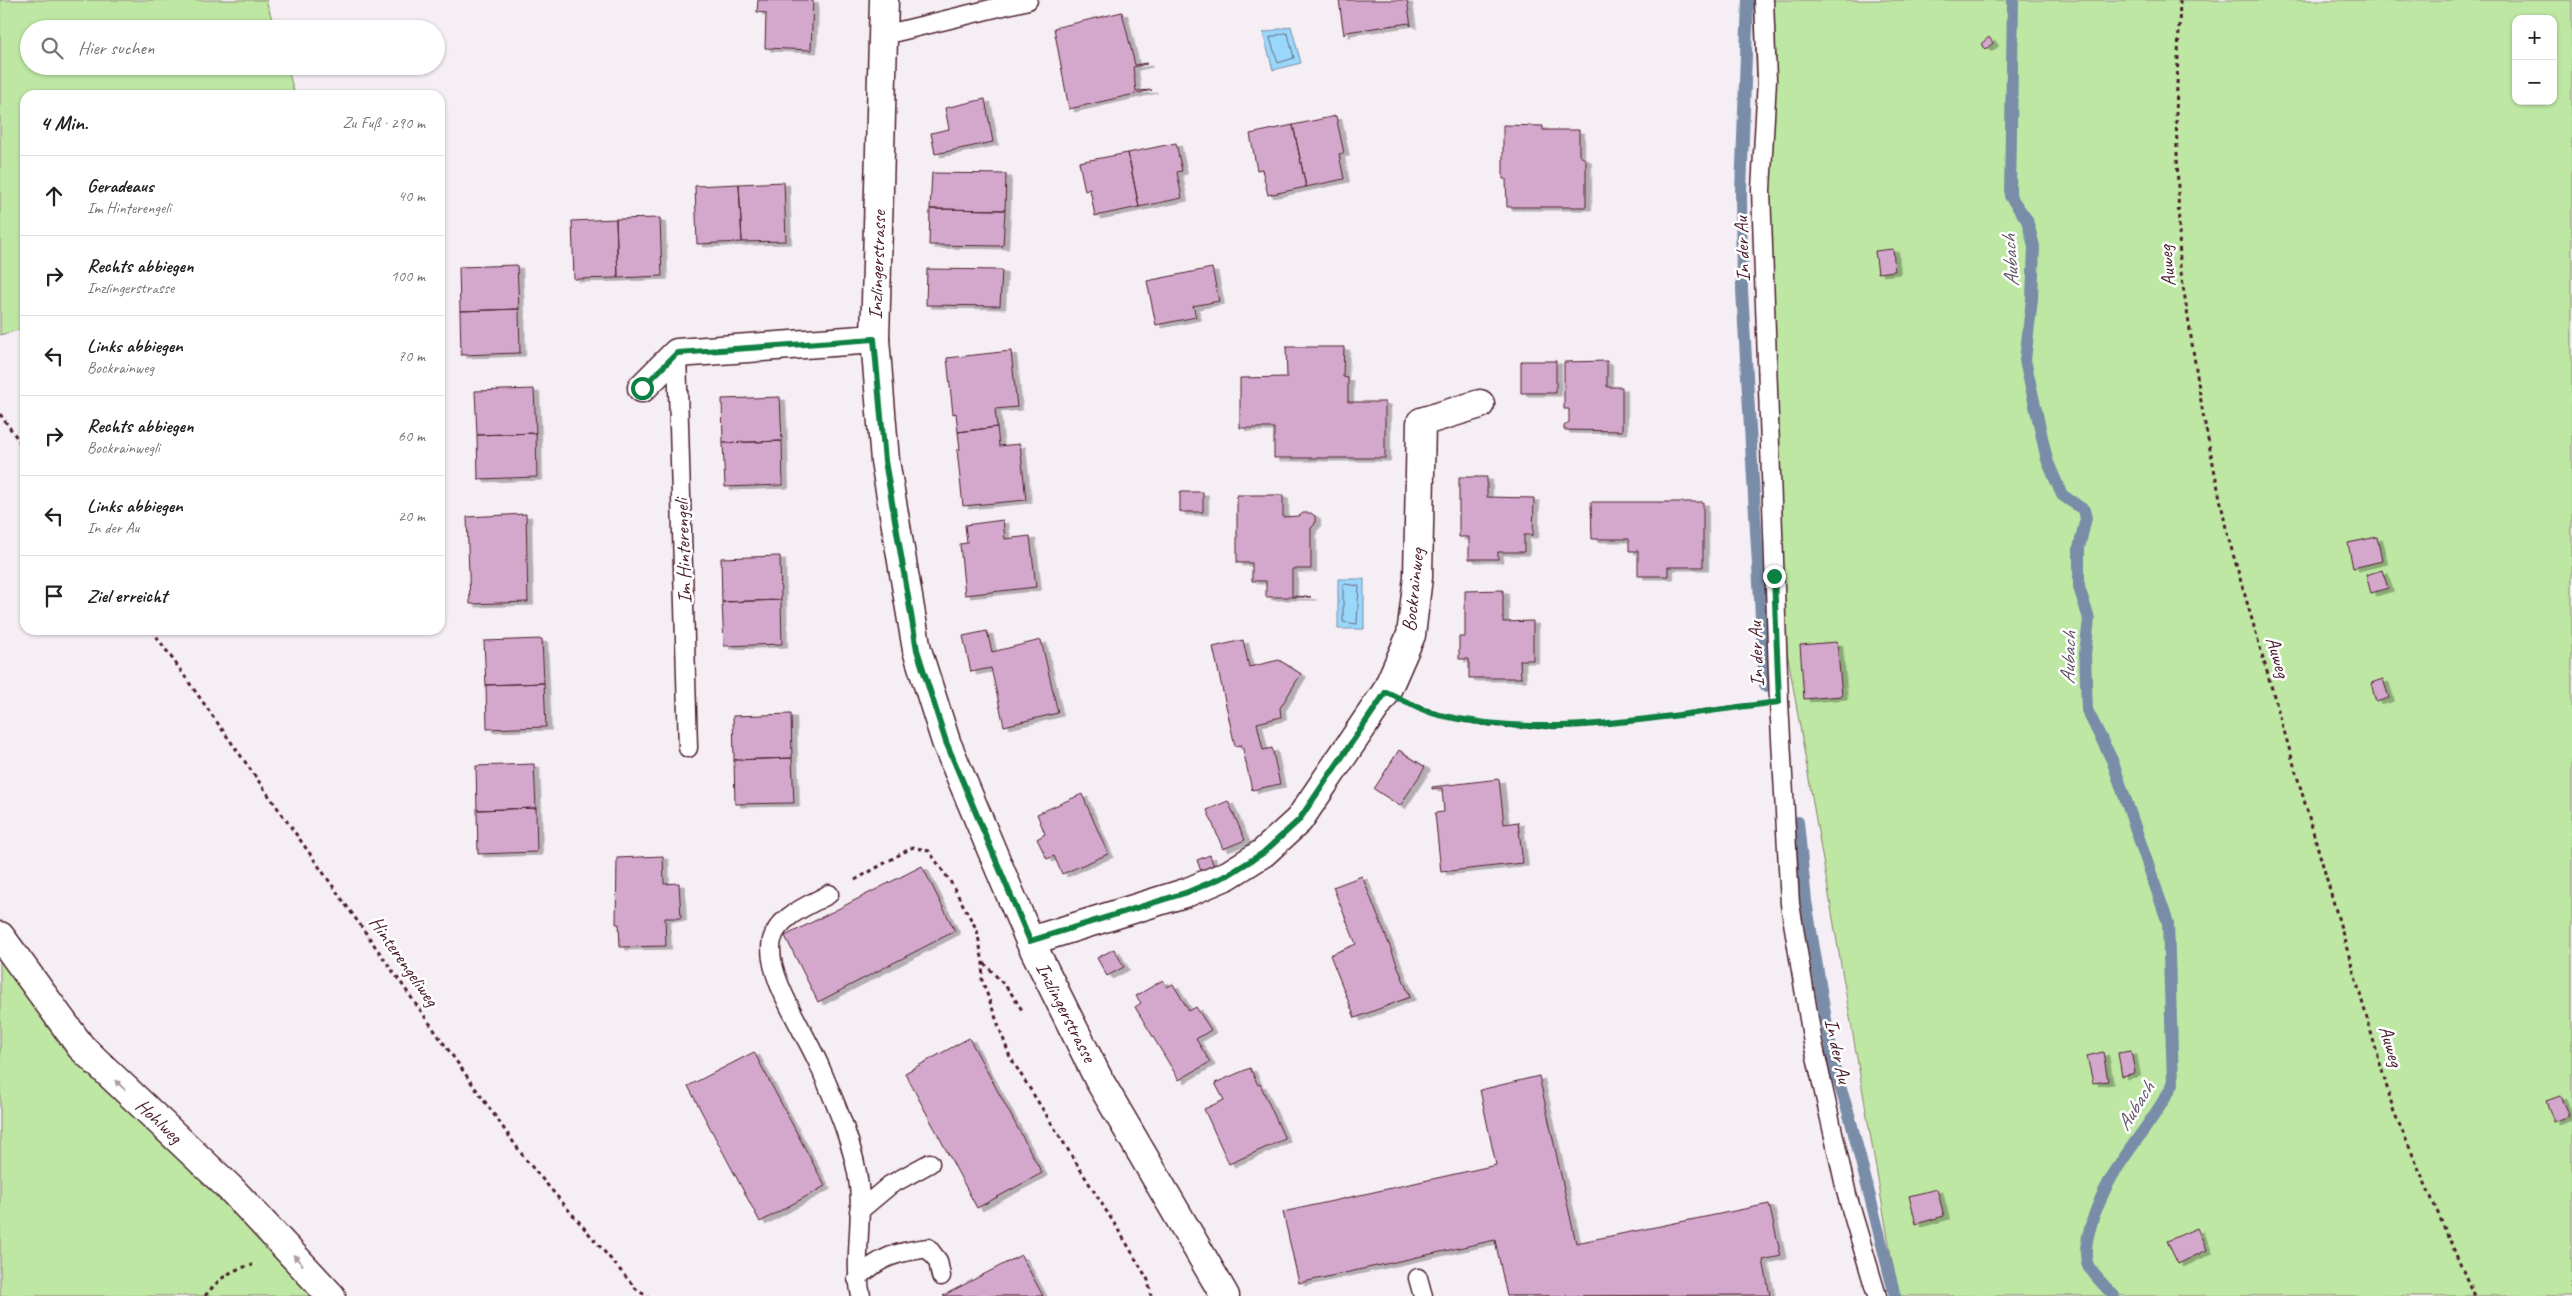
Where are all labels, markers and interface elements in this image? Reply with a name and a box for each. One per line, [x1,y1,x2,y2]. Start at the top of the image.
map controls [2512,15,2557,105]
button: + [2512,15,2557,60]
search box [20,20,445,75]
icon: search [38,34,66,62]
text: Hier suchen [78,36,154,60]
button: − [2512,60,2557,105]
text: 4 Min. [40,110,88,136]
text: Zu Fuß · 290 m [342,113,425,133]
text: Geradeaus [87,174,154,198]
icon: ahead [40,182,68,210]
text: 40 m [398,186,425,206]
text: Im Hinterengeli [87,198,171,218]
street label: Inzlingerstrasse [863,209,891,320]
street label: In der Au [1728,214,1756,282]
water label: Aubach [1995,233,2025,288]
street label: Auweg [2153,243,2181,288]
text: Rechts abbiegen [87,254,193,278]
icon: right [40,262,68,290]
text: 100 m [391,266,425,286]
text: Inzlingerstrasse [87,278,174,298]
text: Links abbiegen [87,334,183,358]
icon: left [40,342,68,370]
text: 70 m [398,346,425,366]
text: Bockrainweg [87,358,154,378]
route start [631,377,654,400]
text: Rechts abbiegen [87,414,193,438]
icon: right [40,422,68,450]
text: 60 m [398,426,425,446]
text: Bockrainwegli [87,438,160,458]
text: Links abbiegen [87,494,183,518]
street label: Im Hinterengeli [669,496,697,604]
icon: left [40,502,68,530]
text: 20 m [398,506,425,526]
text: In der Au [87,518,139,538]
street label: Bockrainweg [1396,545,1430,633]
route end [1763,565,1786,588]
icon: arrive [40,582,68,610]
text: Ziel erreicht [87,584,167,608]
street label: In der Au [1742,619,1770,687]
water label: Aubach [2054,630,2082,685]
street label: Auweg [2260,634,2296,682]
street label: Hinterengeliweg [364,911,445,1013]
street label: Inzlingerstrasse [1030,958,1103,1068]
street label: In der Au [1819,1016,1857,1087]
street label: Auweg [2373,1023,2409,1071]
water label: Aubach [2110,1076,2161,1135]
one-way arrow [115,1079,127,1091]
street label: Hohlweg [130,1093,188,1149]
one-way arrow [292,1255,304,1267]

